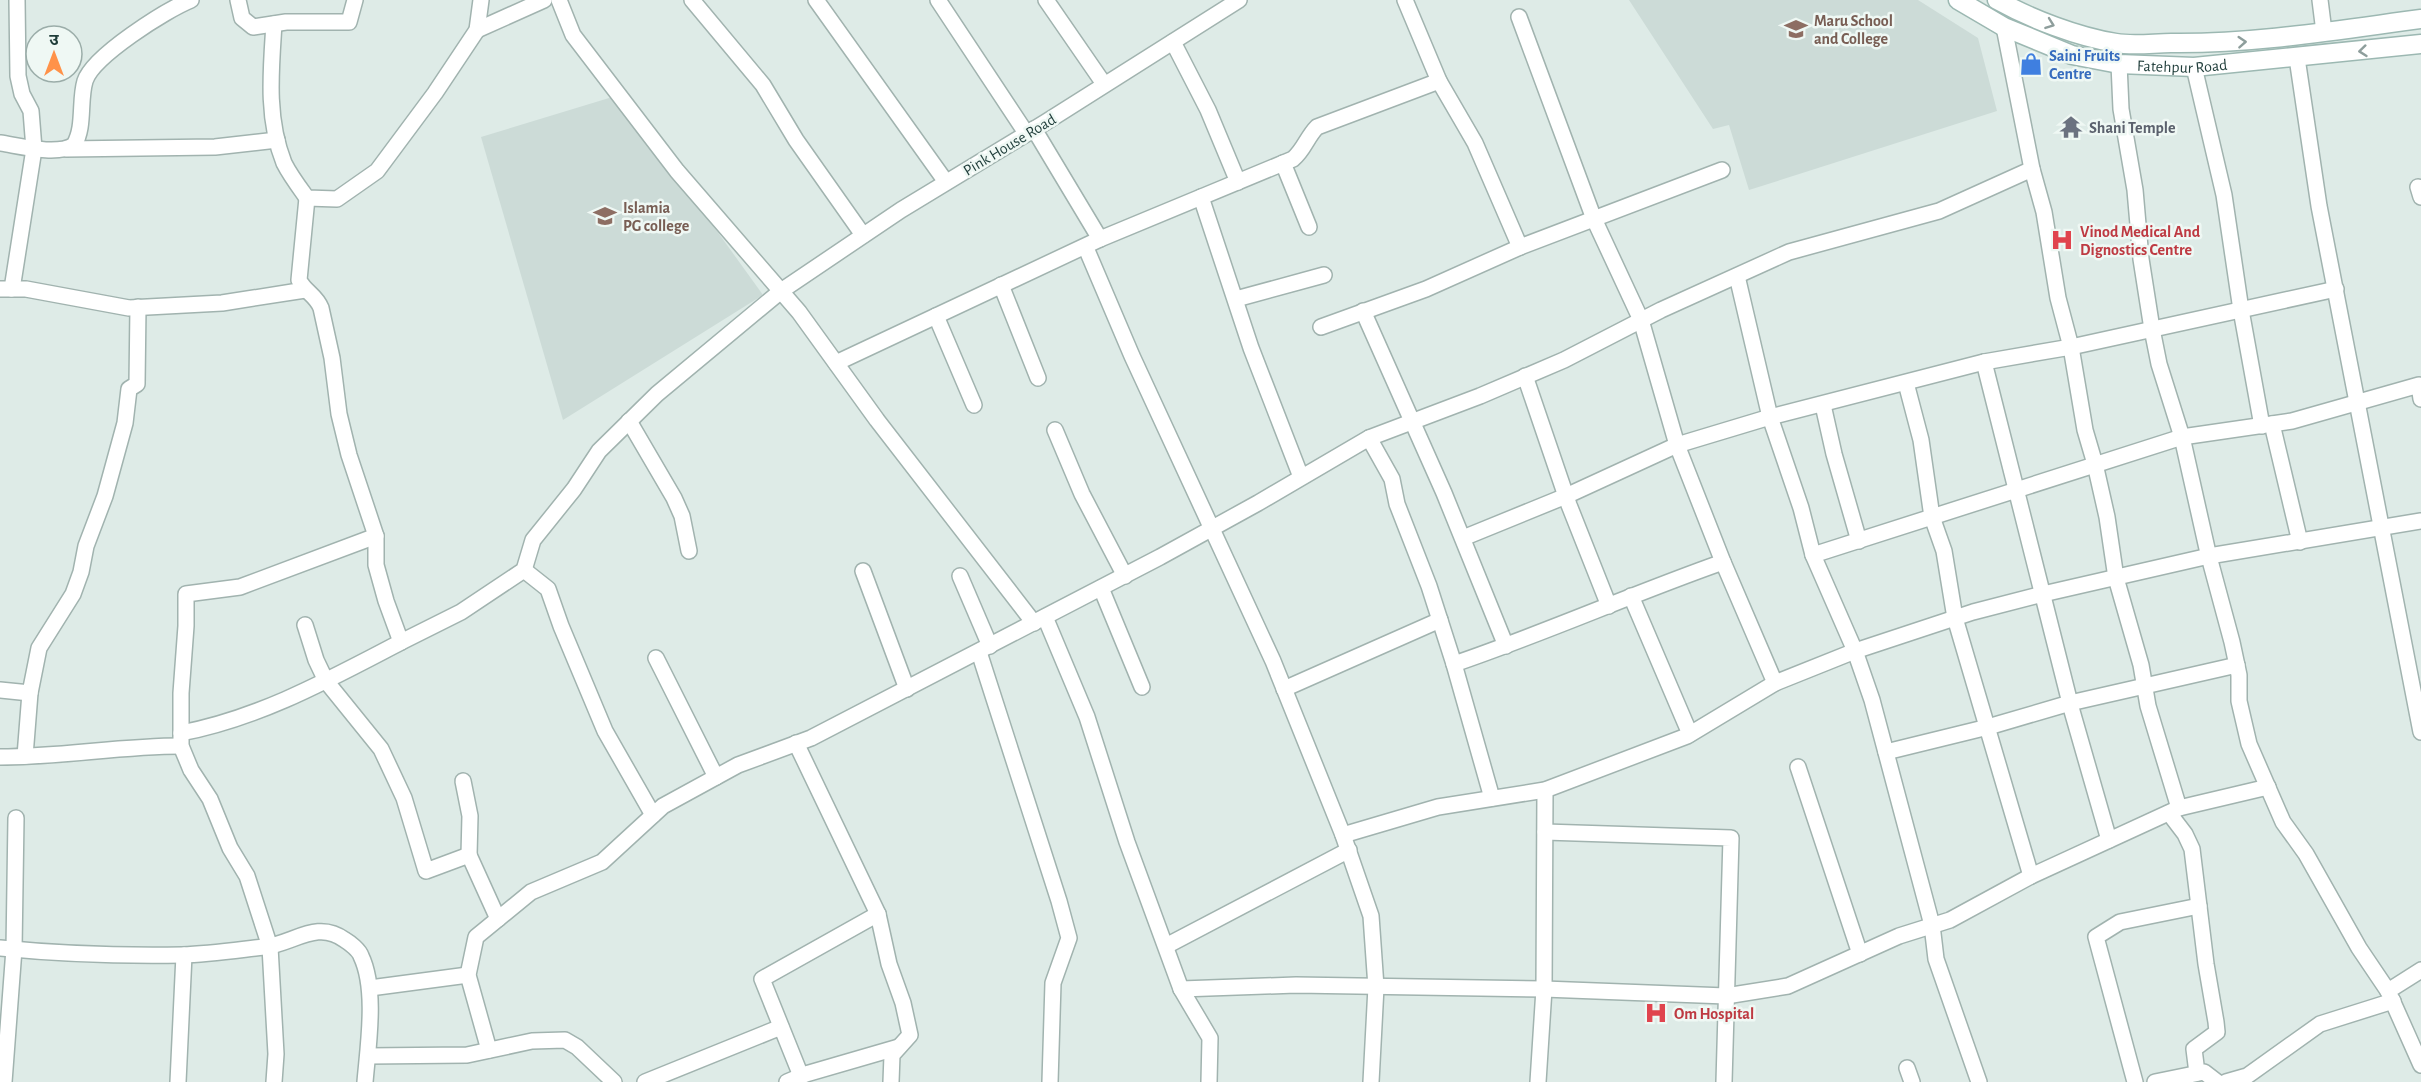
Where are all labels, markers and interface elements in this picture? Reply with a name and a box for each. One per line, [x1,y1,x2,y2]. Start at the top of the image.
place label: Maru School and College [1814,13,1893,47]
school or university icon: Maru School and College [1783,16,1809,42]
one-way arrow [2044,16,2055,29]
north arrow [24,24,84,84]
text: उ [49,32,59,48]
one-way arrow [2237,36,2246,49]
one-way arrow [2358,44,2367,56]
place label: Saini Fruits Centre [2049,48,2120,82]
shop icon: Saini Fruits Centre [2018,51,2044,77]
street label: Fatehpur Road [2137,57,2228,76]
street label: Pink House Road [960,111,1059,179]
temple icon: Shani Temple [2058,114,2084,140]
place label: Shani Temple [2089,120,2176,136]
place label: Islamia PG college [623,200,690,234]
school or university icon: Islamia PG college [592,203,618,229]
place label: Vinod Medical And Dignostics Centre [2080,224,2201,258]
hospital icon: Vinod Medical And Dignostics Centre [2049,227,2075,253]
hospital icon: Om Hospital [1643,1000,1669,1026]
place label: Om Hospital [1674,1006,1754,1022]

